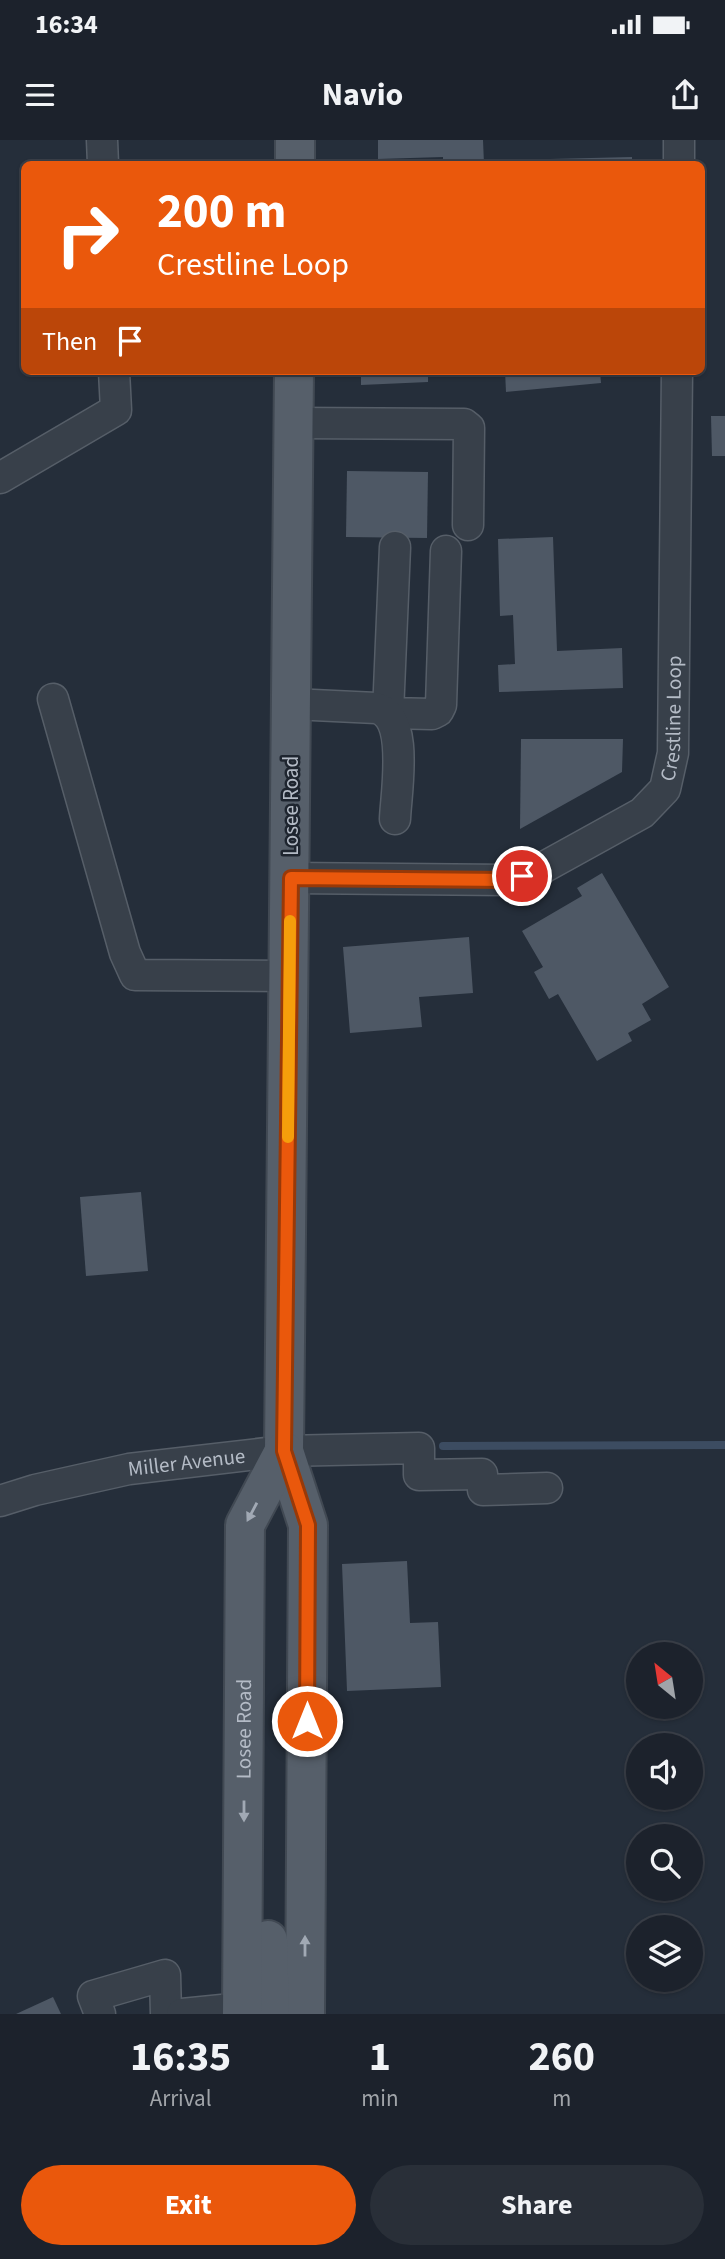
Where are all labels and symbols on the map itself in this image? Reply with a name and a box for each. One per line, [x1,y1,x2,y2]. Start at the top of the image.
street label: Crestline Loop [652,655,689,784]
street label: Losee Road [276,756,306,856]
pin [492,846,552,906]
street label: Miller Avenue [126,1441,247,1484]
one-way arrow [246,1502,258,1522]
north arrow [626,1642,704,1718]
street label: Losee Road [228,1679,259,1779]
position arrow [270,1684,344,1758]
one-way arrow [238,1801,250,1823]
one-way arrow [299,1935,311,1957]

